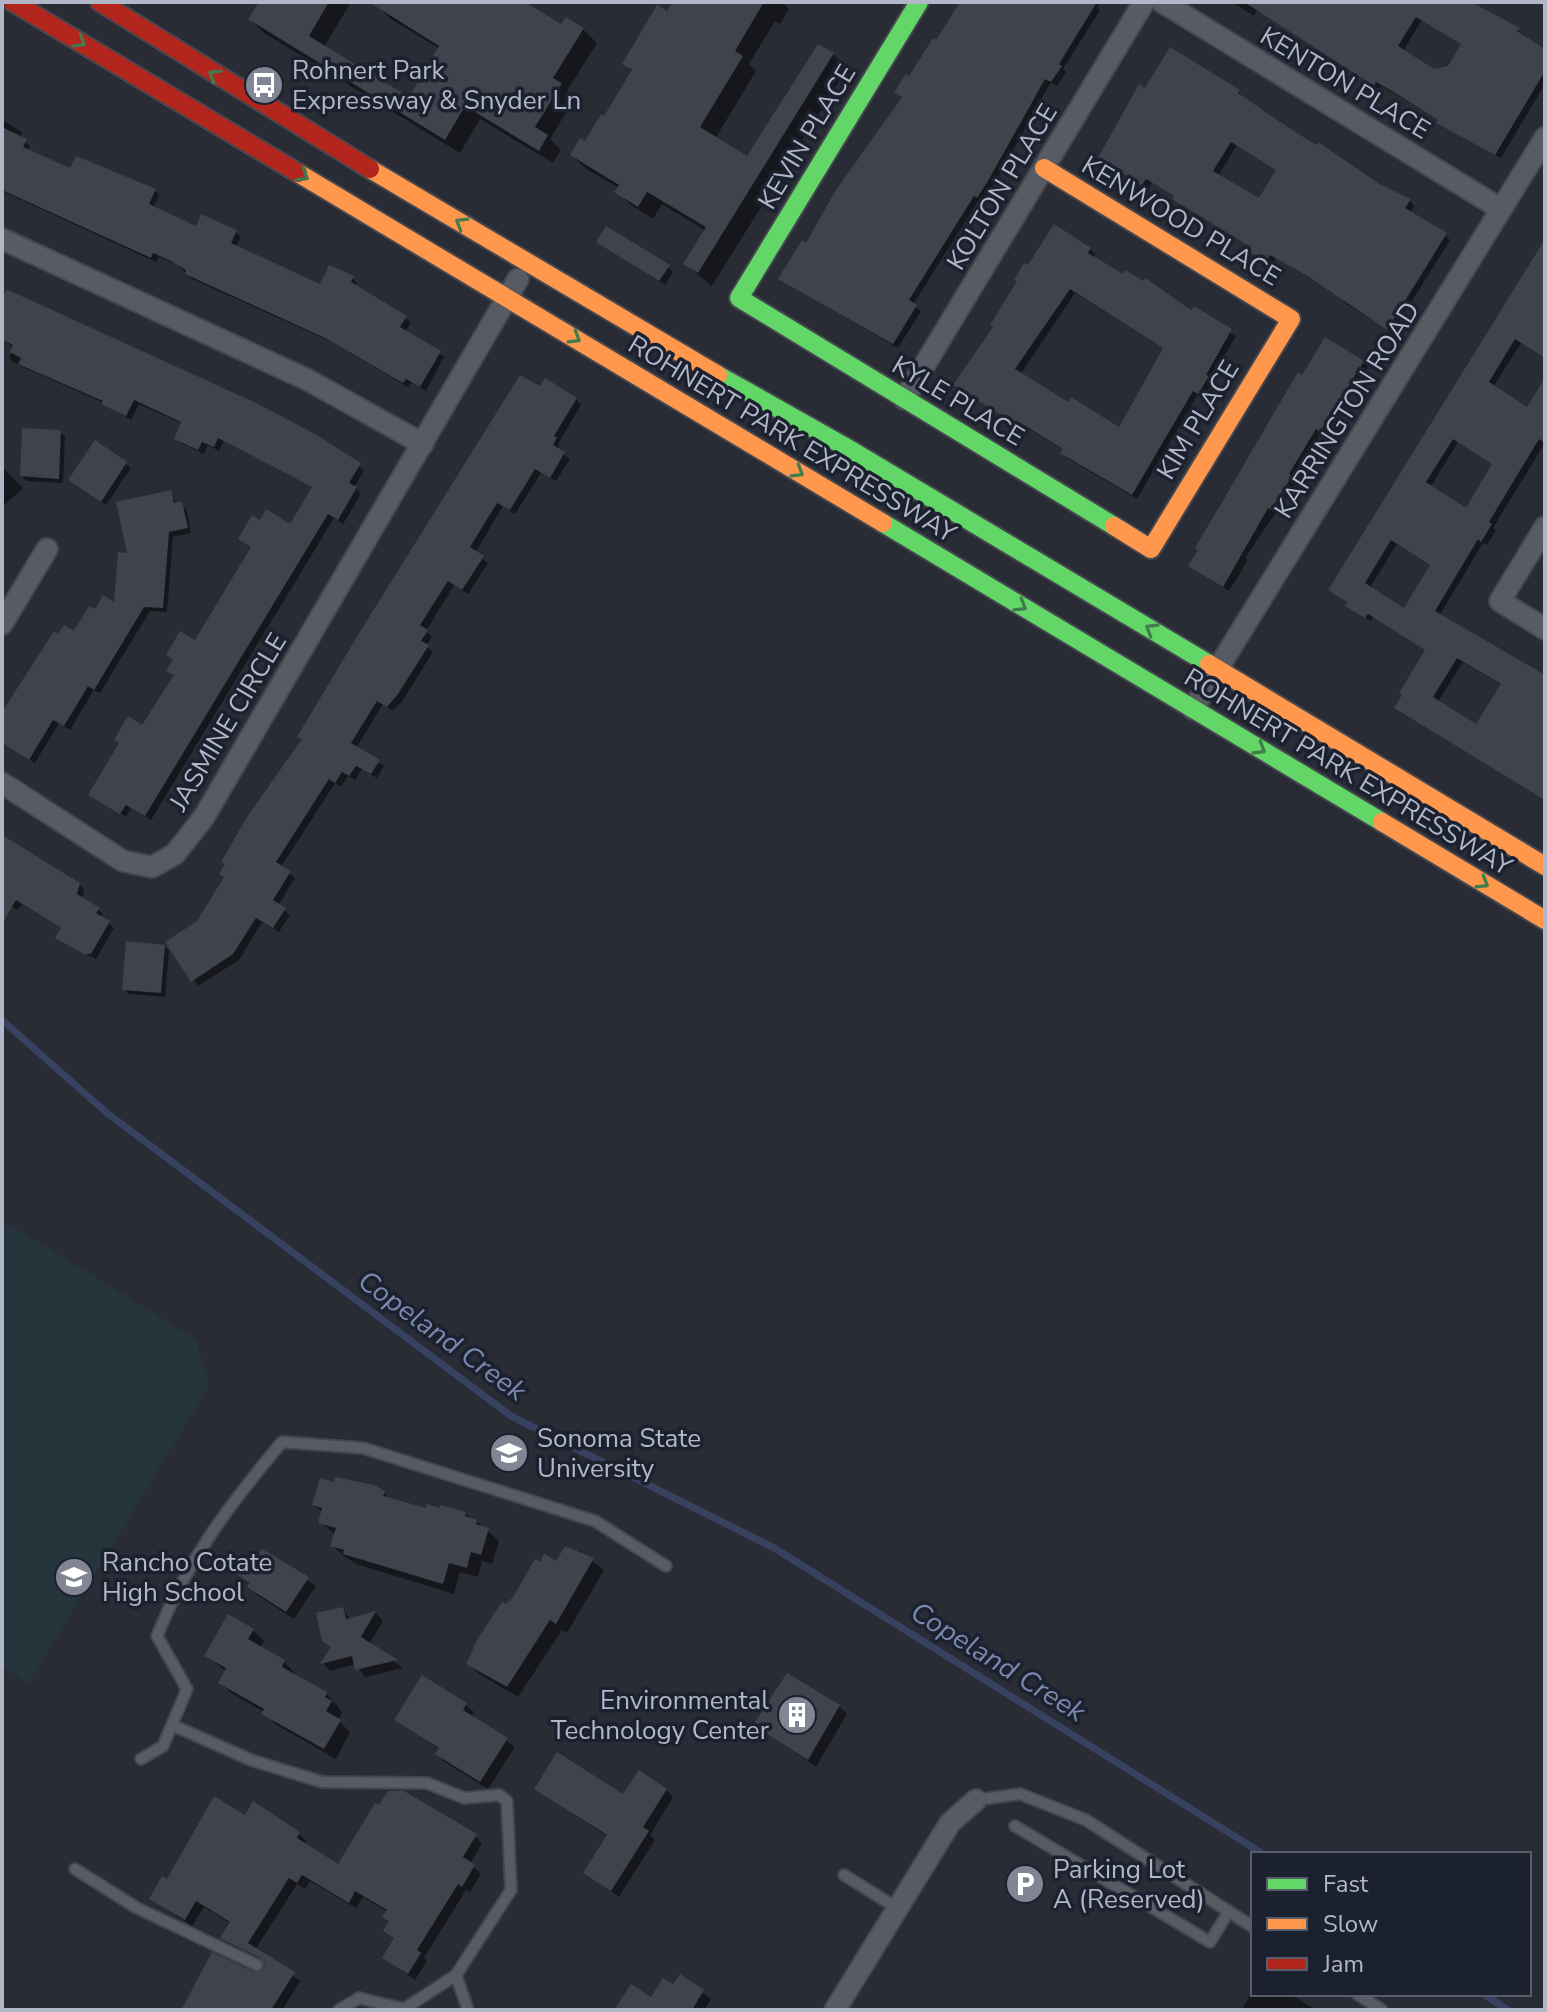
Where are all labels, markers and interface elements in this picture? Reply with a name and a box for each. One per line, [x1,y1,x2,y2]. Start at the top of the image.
street label: KENTON PLACE [1254,18,1436,148]
one-way arrow [71,32,86,48]
place label: Rohnert Park Expressway & Snyder Ln [292,53,581,118]
street label: KEVIN PLACE [750,58,864,216]
bus stop icon: Rohnert Park Expressway & Snyder Ln [243,64,285,106]
one-way arrow [208,70,222,85]
street label: KOLTON PLACE [939,97,1065,277]
street label: KENWOOD PLACE [1075,148,1287,294]
one-way arrow [294,166,309,182]
one-way arrow [455,217,470,233]
street label: KARRINGTON ROAD [1266,295,1428,525]
street label: ROHNERT PARK EXPRESSWAY [622,327,963,551]
one-way arrow [566,329,581,344]
street label: KYLE PLACE [885,348,1031,454]
street label: KIM PLACE [1149,354,1247,486]
one-way arrow [789,462,804,478]
one-way arrow [1012,596,1027,612]
one-way arrow [1145,624,1160,639]
street label: JASMINE CIRCLE [161,627,295,818]
street label: ROHNERT PARK EXPRESSWAY [1178,660,1519,884]
one-way arrow [1251,740,1266,755]
one-way arrow [1474,873,1489,889]
water label: Copeland Creek [350,1262,535,1411]
place label: Sonoma State University [537,1421,701,1486]
school or university icon: Sonoma State University [488,1432,530,1474]
place label: Rancho Cotate High School [102,1545,272,1610]
school or university icon: Rancho Cotate High School [53,1556,95,1598]
water label: Copeland Creek [903,1593,1094,1732]
place label: Environmental Technology Center [551,1683,770,1748]
building icon: Environmental Technology Center [776,1694,818,1736]
place label: Parking Lot A (Reserved) [1053,1852,1205,1917]
legend [1251,1852,1531,1996]
parking icon: Parking Lot A (Reserved) [1004,1863,1046,1905]
text: Fast [1323,1868,1369,1900]
text: Slow [1323,1908,1378,1940]
text: Jam [1322,1948,1364,1980]

